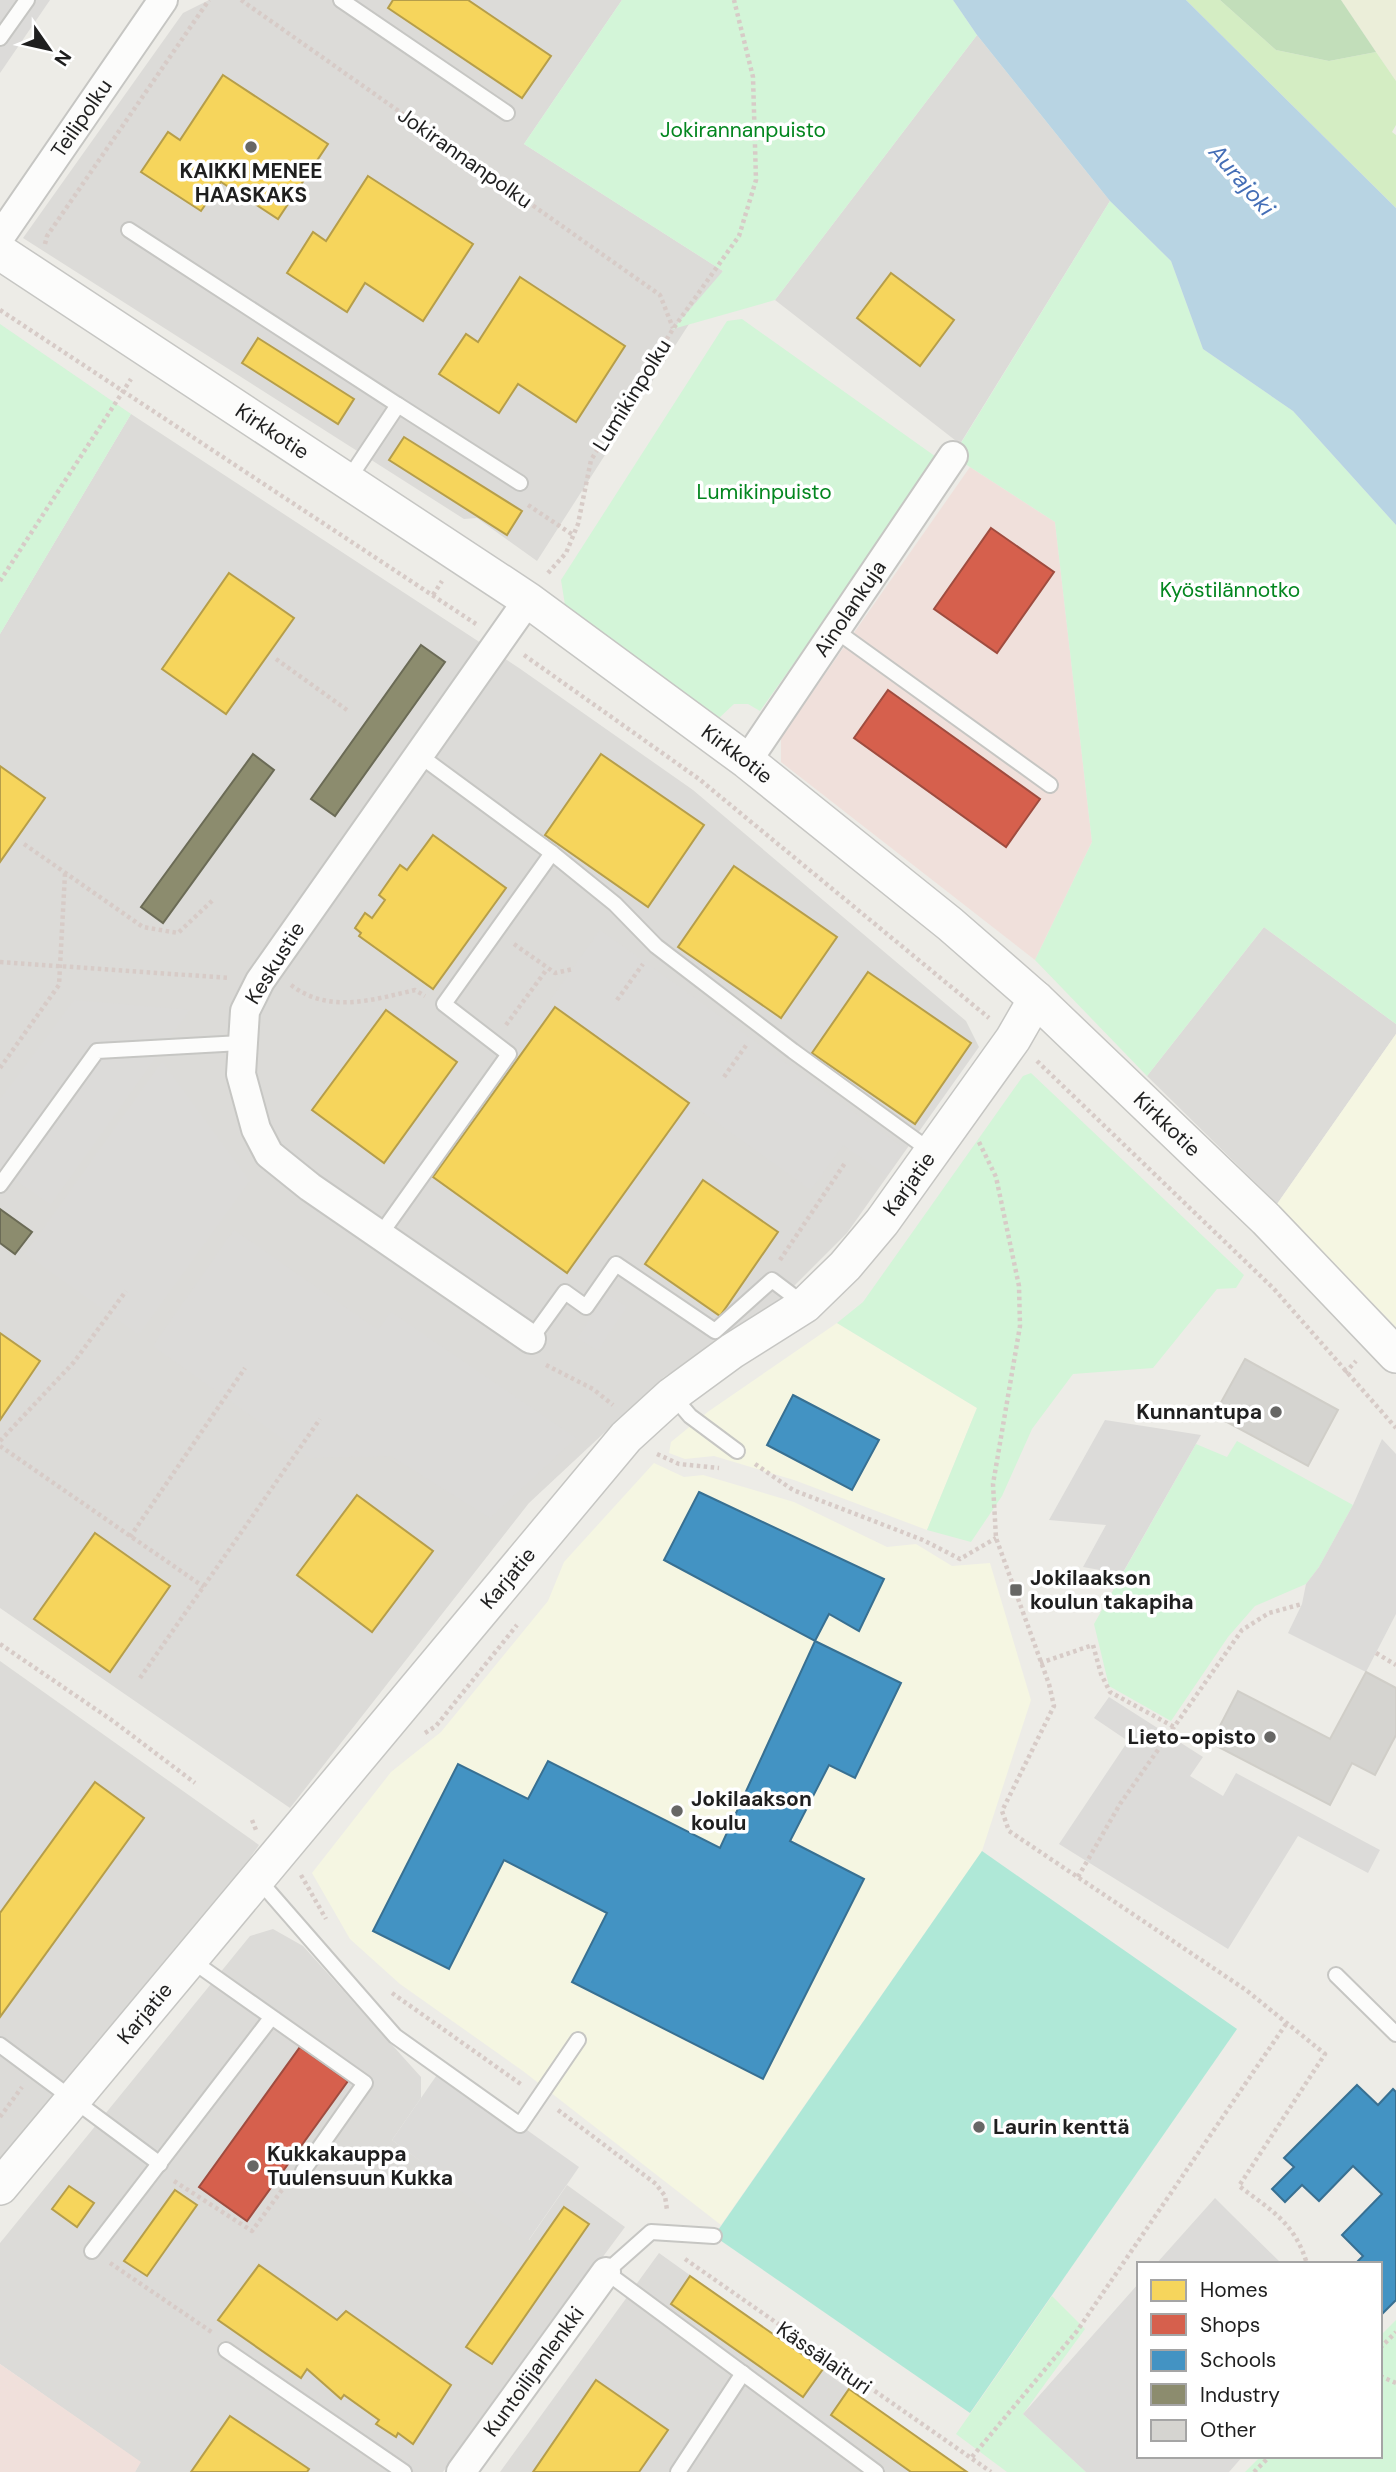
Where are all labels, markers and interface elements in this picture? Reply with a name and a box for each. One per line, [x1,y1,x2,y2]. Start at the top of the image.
north arrow [14,14,84,84]
text: N [48,45,77,71]
street label: Teilipolku [45,74,119,163]
street label: Jokirannanpolku [392,101,538,215]
park label: Jokirannanpuisto [660,116,826,144]
water label: Aurajoki [1202,137,1282,223]
marker: KAIKKI MENEE HAASKAKS [243,139,259,155]
place label: KAIKKI MENEE HAASKAKS [179,157,323,209]
street label: Lumikinpolku [586,334,678,456]
street label: Kirkkotie [230,397,315,466]
park label: Lumikinpuisto [696,478,832,506]
street label: Ainolankuja [807,555,893,662]
park label: Kyöstilännotko [1160,576,1300,604]
street label: Kirkkotie [696,718,779,790]
street label: Keskustie [239,917,311,1009]
street label: Kirkkotie [1127,1086,1207,1163]
street label: Karjatie [877,1146,942,1222]
place label: Kunnantupa [1136,1398,1262,1426]
marker: Kunnantupa [1268,1404,1284,1420]
street label: Karjatie [474,1541,542,1615]
place label: Jokilaakson koulun takapiha [1030,1564,1194,1616]
marker: Jokilaakson koulun takapiha [1008,1582,1024,1598]
place label: Lieto-opisto [1127,1723,1256,1751]
marker: Lieto-opisto [1262,1729,1278,1745]
place label: Jokilaakson koulu [691,1785,812,1837]
marker: Jokilaakson koulu [669,1803,685,1819]
street label: Karjatie [111,1977,179,2050]
place label: Laurin kenttä [993,2113,1130,2141]
marker: Laurin kenttä [971,2119,987,2135]
place label: Kukkakauppa Tuulensuun Kukka [267,2140,453,2192]
marker: Kukkakauppa Tuulensuun Kukka [245,2158,261,2174]
legend [1137,2262,1382,2458]
text: Homes [1200,2276,1268,2304]
street label: Kuntoilijanlenkki [477,2301,591,2442]
text: Shops [1200,2311,1260,2339]
street label: Kässälaituri [771,2315,877,2401]
text: Schools [1200,2346,1276,2374]
text: Industry [1200,2381,1280,2409]
text: Other [1200,2416,1256,2444]

